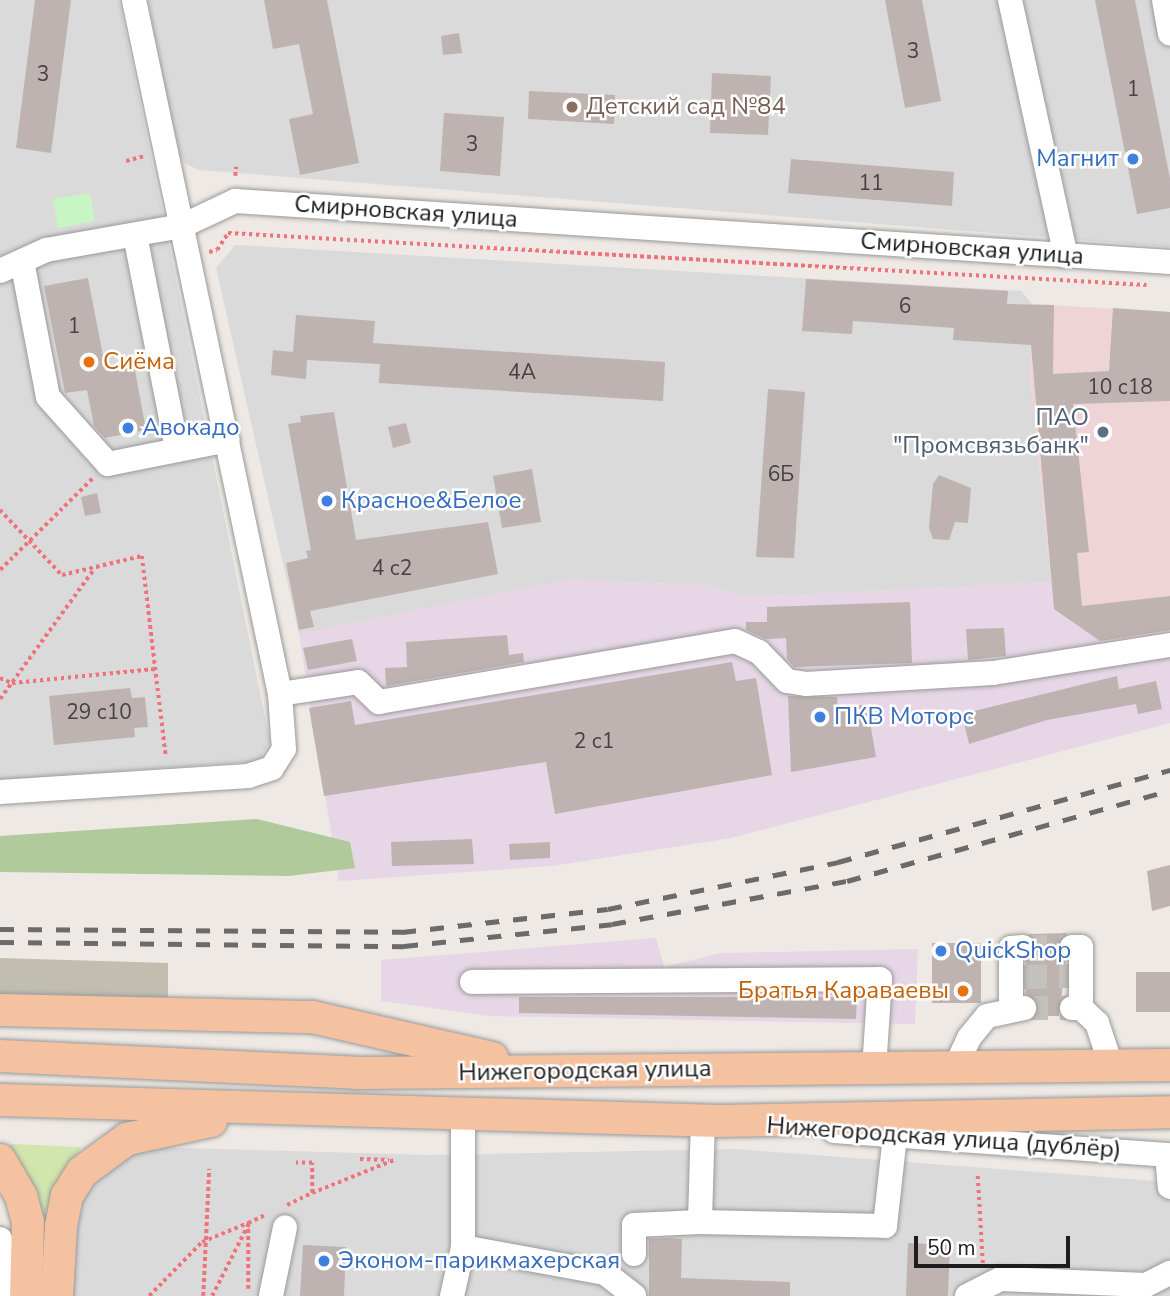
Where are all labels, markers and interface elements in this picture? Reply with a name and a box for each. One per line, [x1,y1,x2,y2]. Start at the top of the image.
house number: 3 [907,38,919,64]
house number: 3 [37,61,49,87]
house number: 1 [1127,76,1139,102]
place label: Детский сад №84 [586,93,786,121]
marker: Детский сад №84 [564,99,580,115]
house number: 3 [466,131,478,157]
place label: Магнит [1036,145,1119,173]
marker: Магнит [1125,151,1141,167]
house number: 11 [858,170,884,196]
street label: Смирновская улица [293,190,519,234]
street label: Смирновская улица [859,227,1085,271]
house number: 6 [899,293,911,319]
house number: 1 [68,313,80,339]
place label: Сиёма [103,348,175,376]
marker: Сиёма [81,354,97,370]
house number: 4А [508,359,536,385]
house number: 10 с18 [1087,374,1153,400]
place label: ПАО "Промсвязьбанк" [893,404,1089,460]
place label: Авокадо [142,414,240,442]
marker: Авокадо [120,420,136,436]
marker: ПАО "Промсвязьбанк" [1095,424,1111,440]
house number: 6Б [768,461,794,487]
place label: Красное&Белое [341,487,521,515]
marker: Красное&Белое [319,493,335,509]
house number: 4 с2 [372,555,412,581]
house number: 29 с10 [66,699,132,725]
place label: ПКВ Моторс [834,703,974,731]
marker: ПКВ Моторс [812,709,828,725]
house number: 2 с1 [574,728,614,754]
place label: QuickShop [955,937,1071,965]
marker: QuickShop [933,943,949,959]
place label: Братья Караваевы [738,977,949,1005]
marker: Братья Караваевы [955,983,971,999]
street label: Нижегородская улица [458,1054,712,1088]
street label: Нижегородская улица (дублёр) [766,1111,1122,1165]
scale bar [918,1222,1074,1266]
text: 50 m [927,1234,976,1262]
place label: Эконом-парикмахерская [338,1247,620,1275]
marker: Эконом-парикмахерская [316,1253,332,1269]

